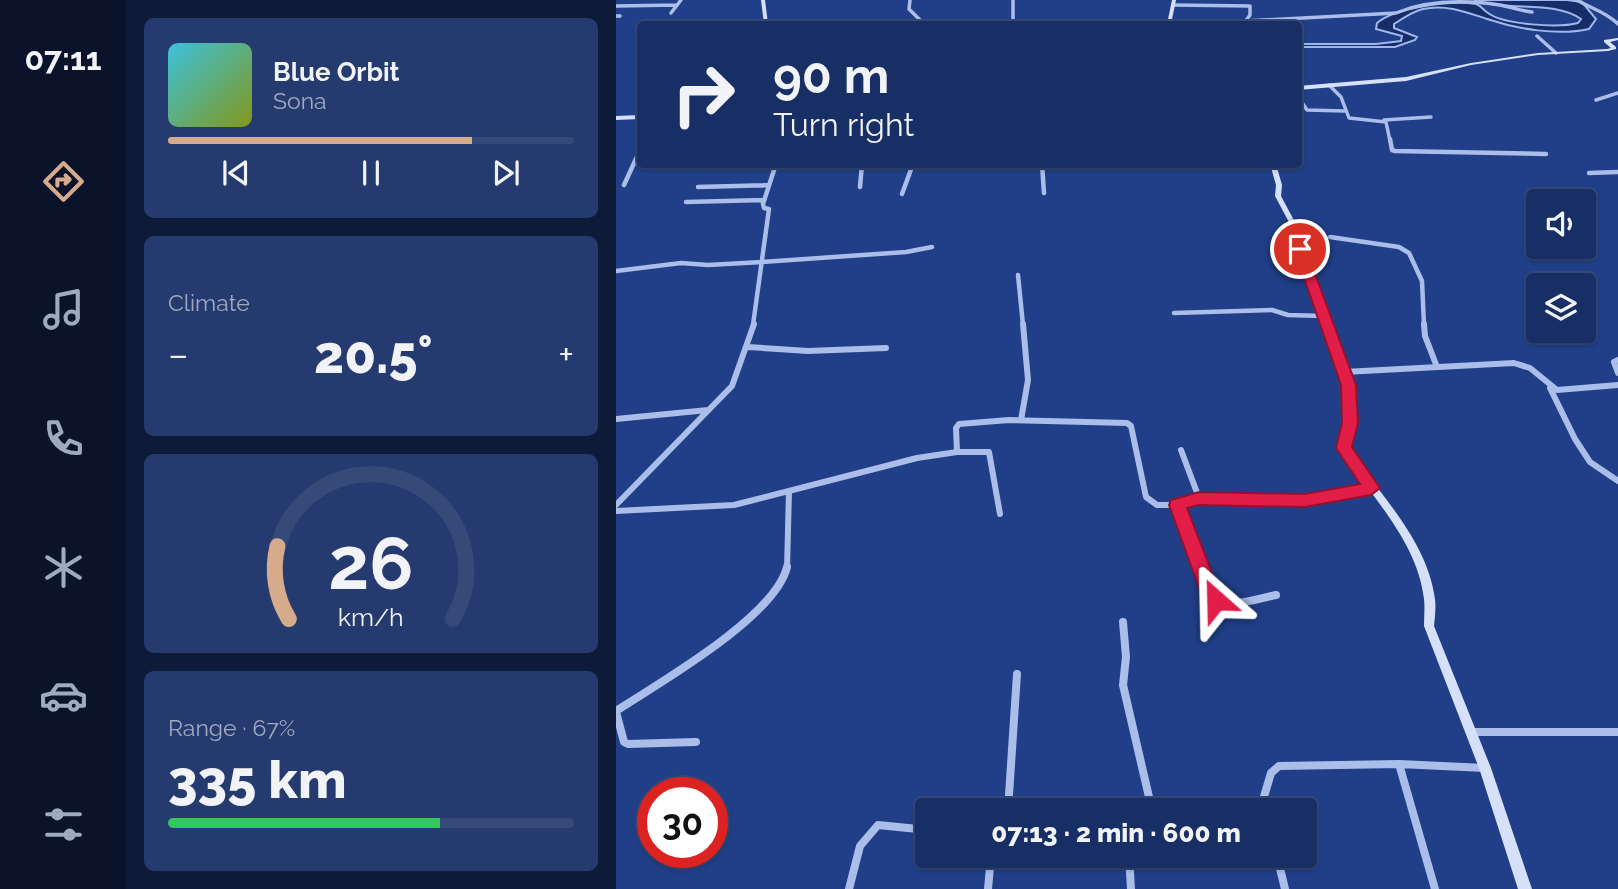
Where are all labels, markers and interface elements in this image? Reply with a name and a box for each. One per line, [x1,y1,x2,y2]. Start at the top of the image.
text: 07:11 [24,40,102,77]
text: 90 m [773,47,889,104]
icon: right [658,49,749,140]
text: Blue Orbit [273,57,400,87]
text: Sona [273,87,327,114]
text: Turn right [773,106,914,143]
icon: previous [217,154,255,192]
icon: pause [352,154,390,192]
icon: next [487,154,525,192]
icon: directions [39,157,88,206]
map controls [1526,189,1596,343]
button: sound [1526,189,1596,259]
pin [1270,219,1330,279]
icon: arrive [1281,230,1319,268]
button: layers [1526,273,1596,343]
icon: music [39,285,88,334]
text: Climate [168,289,250,316]
text: 20.5° [314,324,433,385]
text: − [168,332,188,377]
text: + [558,332,574,377]
icon: phone [39,414,88,463]
text: 26 [328,522,414,607]
icon: climate [39,543,88,592]
position arrow [1179,563,1253,637]
text: km/h [338,602,404,632]
icon: car [39,671,88,720]
text: Range · 67% [168,714,295,741]
text: 335 km [168,749,347,810]
speed limit sign: 30 [637,777,728,868]
icon: filters [39,800,88,849]
text: 07:13 · 2 min · 600 m [991,818,1241,848]

